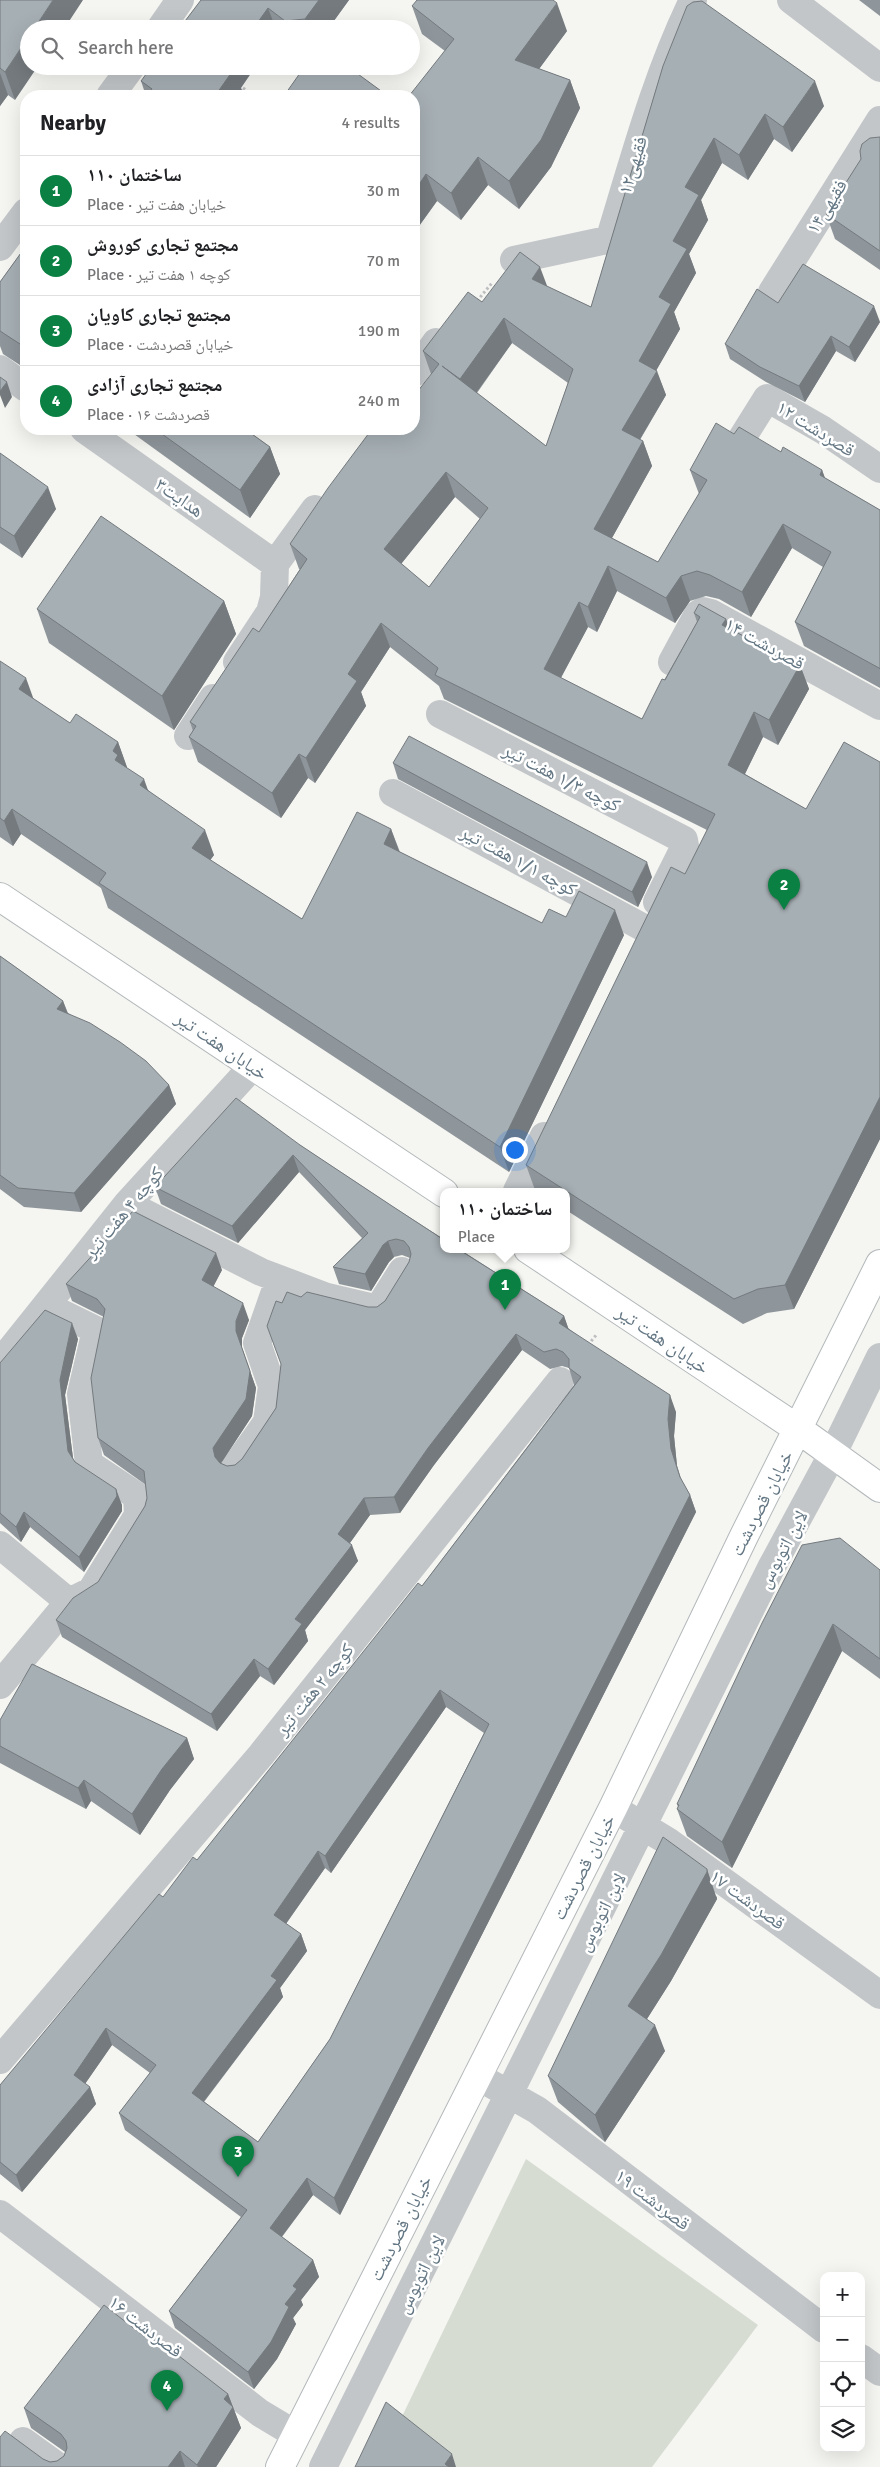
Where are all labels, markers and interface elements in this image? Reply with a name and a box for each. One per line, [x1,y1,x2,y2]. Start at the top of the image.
search box [20,20,420,75]
icon: search [38,34,66,62]
text: Search here [78,36,174,60]
text: Nearby [40,110,106,136]
text: 4 results [341,113,400,133]
street label: فقیهی۱۲ [613,133,653,197]
text: ساختمان ۱۱۰ [87,163,182,187]
street label: فقیهی۱۴ [801,175,853,238]
text: 1 [52,181,60,201]
text: 30 m [366,181,400,201]
text: Place · خیابان هفت تیر [87,195,226,215]
text: مجتمع تجاری کوروش [87,233,239,257]
text: 2 [52,251,60,271]
text: 70 m [366,251,400,271]
text: Place · کوچه ۱ هفت تیر [87,265,231,285]
text: مجتمع تجاری کاویان [87,303,231,327]
text: 3 [52,321,60,341]
text: 190 m [358,321,400,341]
text: Place · خیابان قصردشت [87,335,233,355]
text: مجتمع تجاری آزادی [87,373,223,397]
text: 4 [52,391,60,411]
text: 240 m [358,391,400,411]
street label: قصردشت ۱۲ [772,395,859,462]
text: Place · قصردشت ۱۶ [87,405,210,425]
street label: هدایت۳ [151,473,208,523]
street label: قصردشت ۱۴ [720,612,809,676]
street label: کوچه ۱/۳ هفت تیر [498,738,624,818]
street label: کوچه ۱/۱ هفت تیر [455,820,581,902]
pin: 2 [768,869,800,910]
street label: خیابان هفت تیر [170,1005,272,1086]
your location [502,1137,528,1163]
street label: کوچه ۴ هفت تیر [78,1162,169,1264]
popup [440,1188,570,1253]
text: ساختمان ۱۱۰ [458,1197,552,1221]
text: Place [458,1227,495,1247]
pin: 1 [489,1269,521,1310]
street label: خیابان هفت تیر [611,1299,713,1380]
street label: خیابان قصردشت [725,1447,799,1560]
street label: لاین اتوبوس [752,1506,813,1593]
street label: کوچه ۲ هفت تیر [270,1638,359,1742]
street label: خیابان قصردشت [547,1811,621,1924]
street label: قصردشت ۱۷ [705,1864,790,1935]
street label: لاین اتوبوس [572,1869,632,1956]
pin: 3 [222,2136,254,2177]
street label: قصردشت ۱۹ [610,2164,695,2236]
street label: خیابان قصردشت [364,2172,438,2285]
street label: لاین اتوبوس [391,2231,451,2318]
map controls [820,2272,865,2452]
button: + [820,2272,865,2317]
street label: قصردشت ۱۶ [103,2290,187,2363]
button: − [820,2317,865,2362]
button: locate [820,2362,865,2407]
pin: 4 [151,2370,183,2411]
button: layers [820,2407,865,2452]

